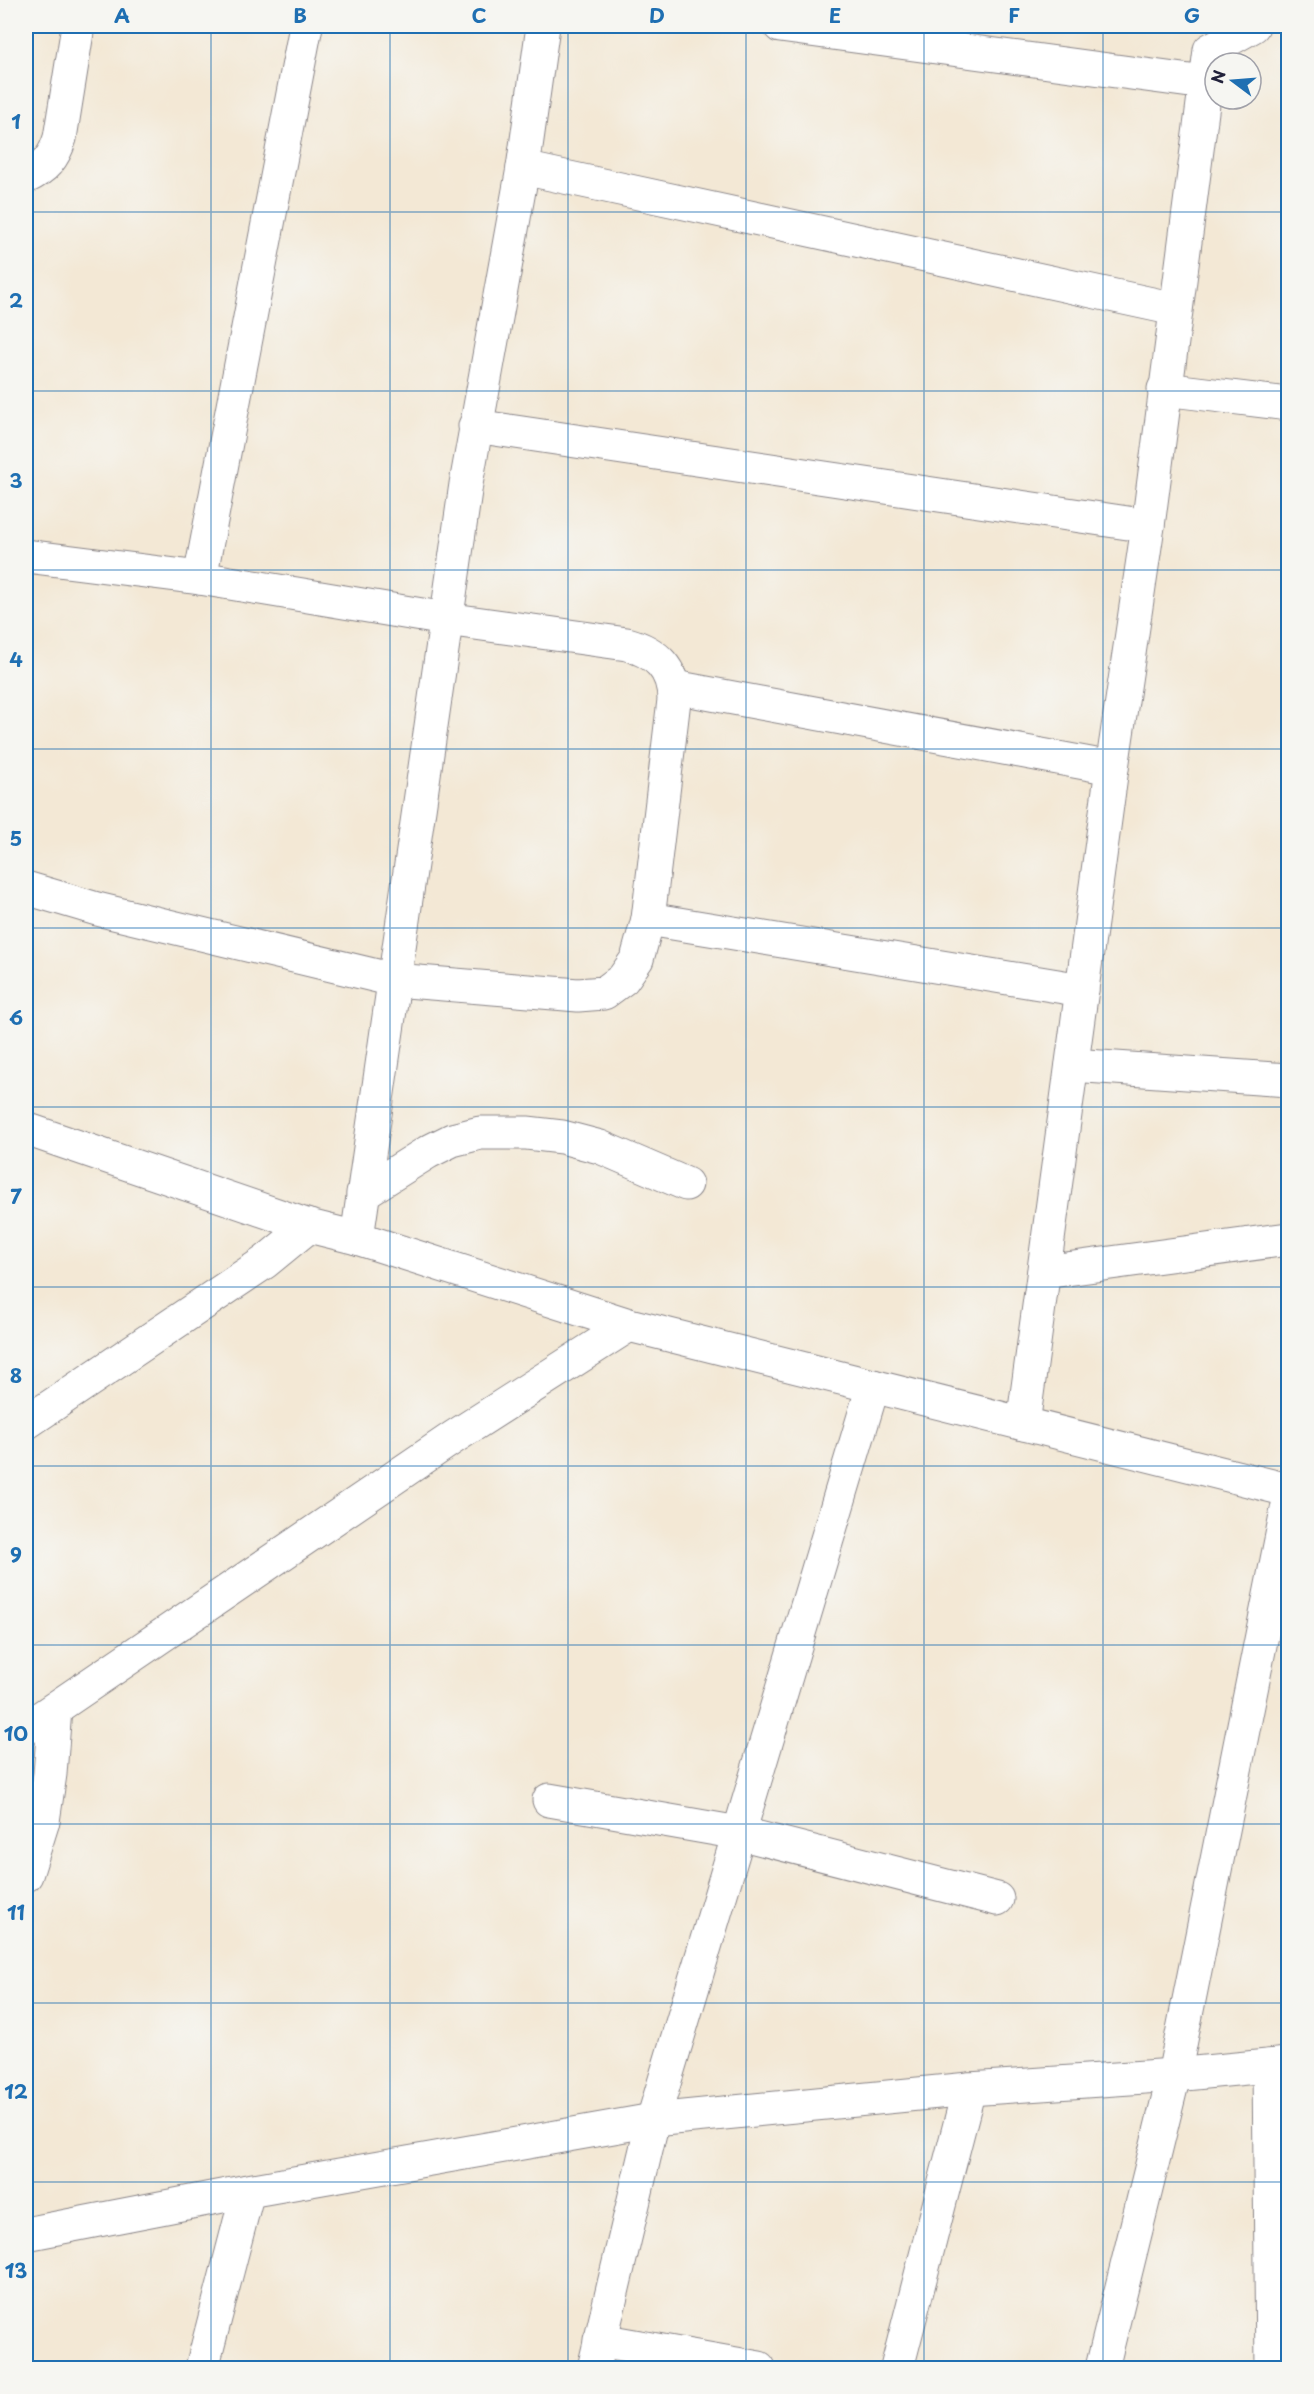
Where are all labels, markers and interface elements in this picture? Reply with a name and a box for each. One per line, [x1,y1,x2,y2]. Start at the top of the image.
text: A [114,0,130,30]
text: B [293,0,307,30]
text: C [471,0,487,30]
text: D [649,0,665,30]
text: E [829,0,841,30]
text: F [1008,0,1020,30]
text: G [1184,0,1200,30]
north arrow [1203,51,1263,111]
text: N [1204,67,1231,86]
text: 1 [11,106,21,136]
text: 2 [9,285,23,315]
text: 3 [9,465,23,495]
text: 4 [9,644,23,674]
text: 5 [10,823,22,853]
text: 6 [9,1002,23,1032]
text: 7 [10,1181,22,1211]
text: 8 [10,1360,22,1390]
text: 9 [10,1539,22,1569]
text: 10 [4,1718,28,1748]
text: 11 [7,1897,25,1927]
text: 12 [4,2076,28,2106]
text: 13 [5,2255,27,2285]

